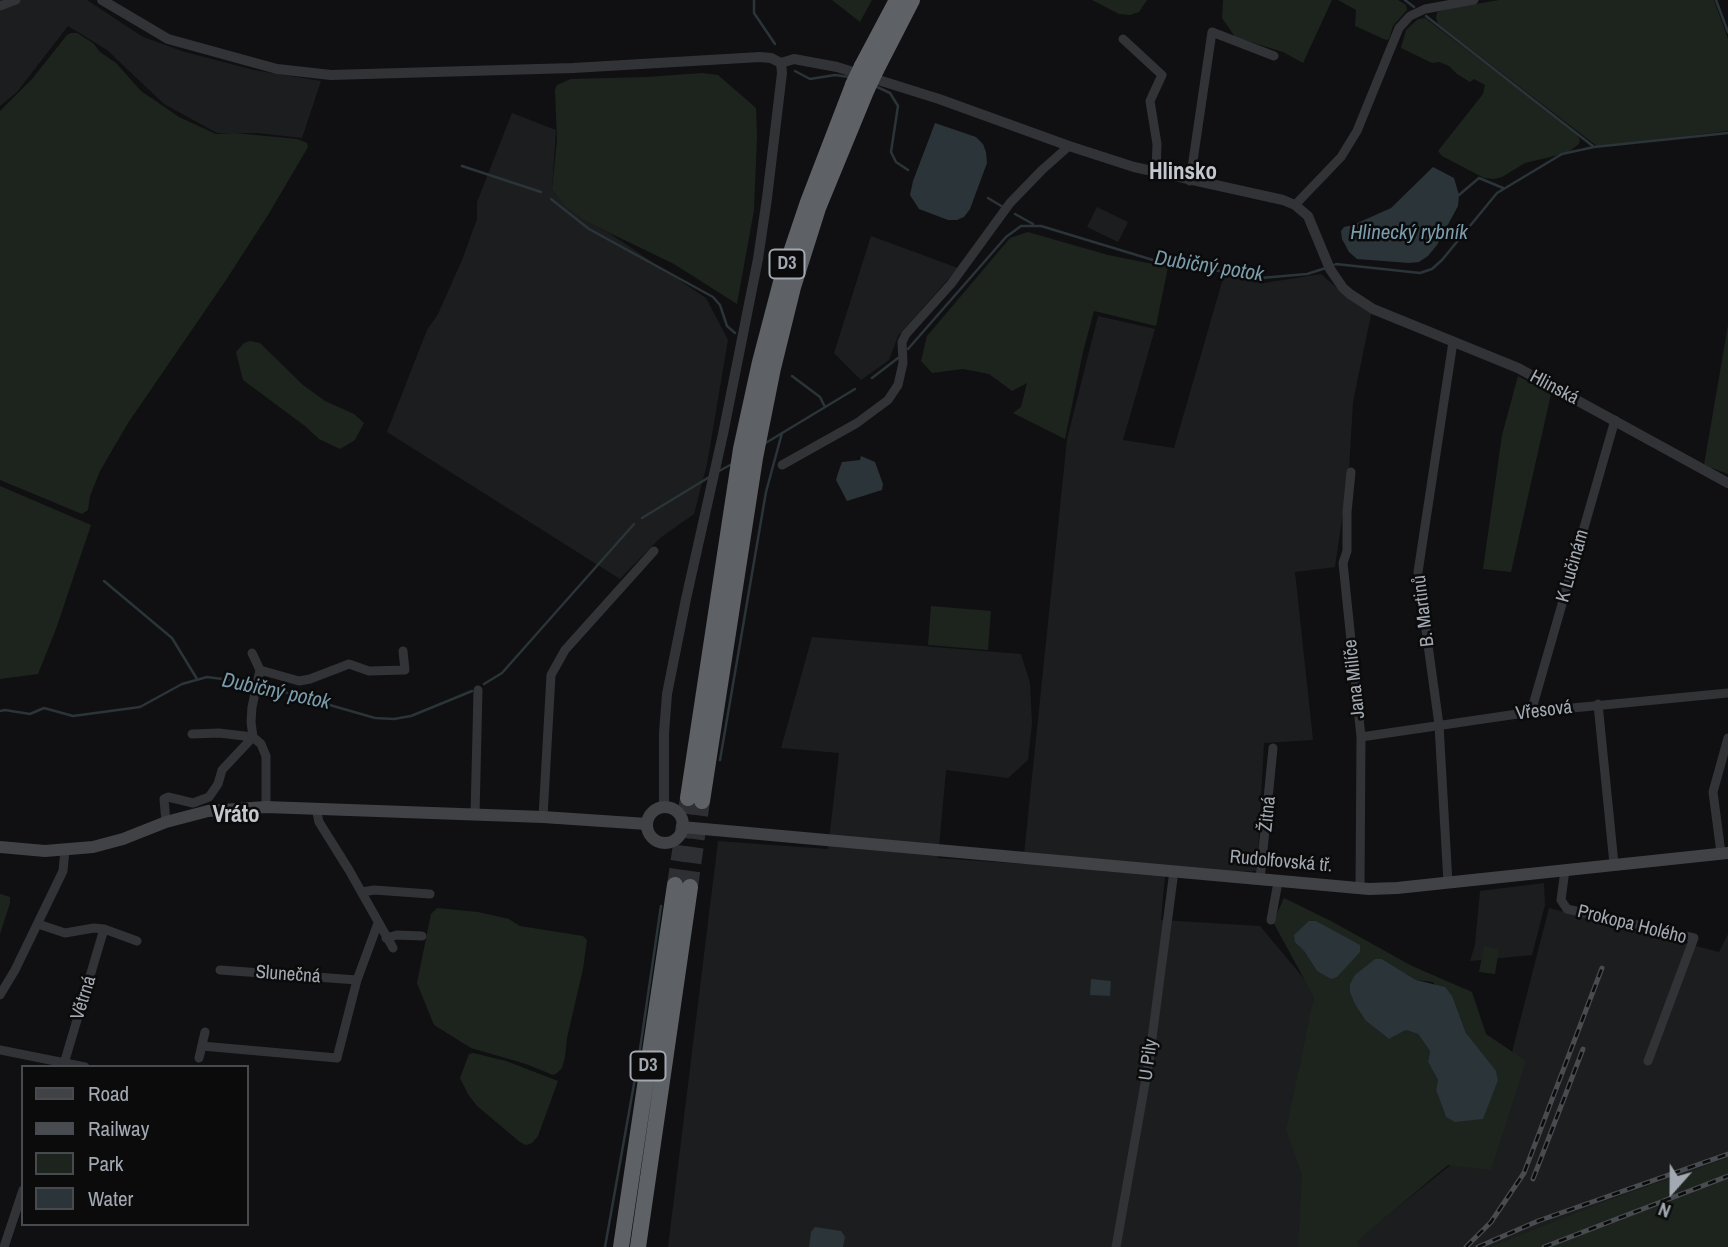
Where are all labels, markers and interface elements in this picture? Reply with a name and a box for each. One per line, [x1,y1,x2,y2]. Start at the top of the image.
district label: Hlinsko [1149,159,1217,187]
water label: Hlinecký rybník [1350,220,1468,246]
water label: Dubičný potok [1153,246,1265,288]
road number: D3 [770,250,804,278]
street label: Hlinská [1526,366,1582,410]
street label: K Lučinám [1552,527,1594,605]
street label: B. Martinů [1408,574,1440,648]
street label: Jana Milíče [1339,638,1371,720]
water label: Dubičný potok [220,668,332,716]
street label: Vřesová [1515,696,1573,726]
street label: Žitná [1255,795,1281,833]
district label: Vráto [212,802,260,830]
street label: Rudolfovská tř. [1229,846,1333,878]
street label: Prokopa Holého [1575,900,1689,950]
street label: Slunečná [255,961,321,989]
street label: Větrná [67,973,101,1023]
street label: U Pily [1135,1038,1163,1082]
road number: D3 [630,1051,666,1080]
legend [21,1065,248,1226]
text: Road [88,1079,129,1108]
text: Railway [88,1114,149,1143]
text: Park [88,1149,123,1178]
north arrow [1637,1156,1707,1226]
text: Water [88,1184,133,1213]
text: N [1655,1196,1674,1225]

